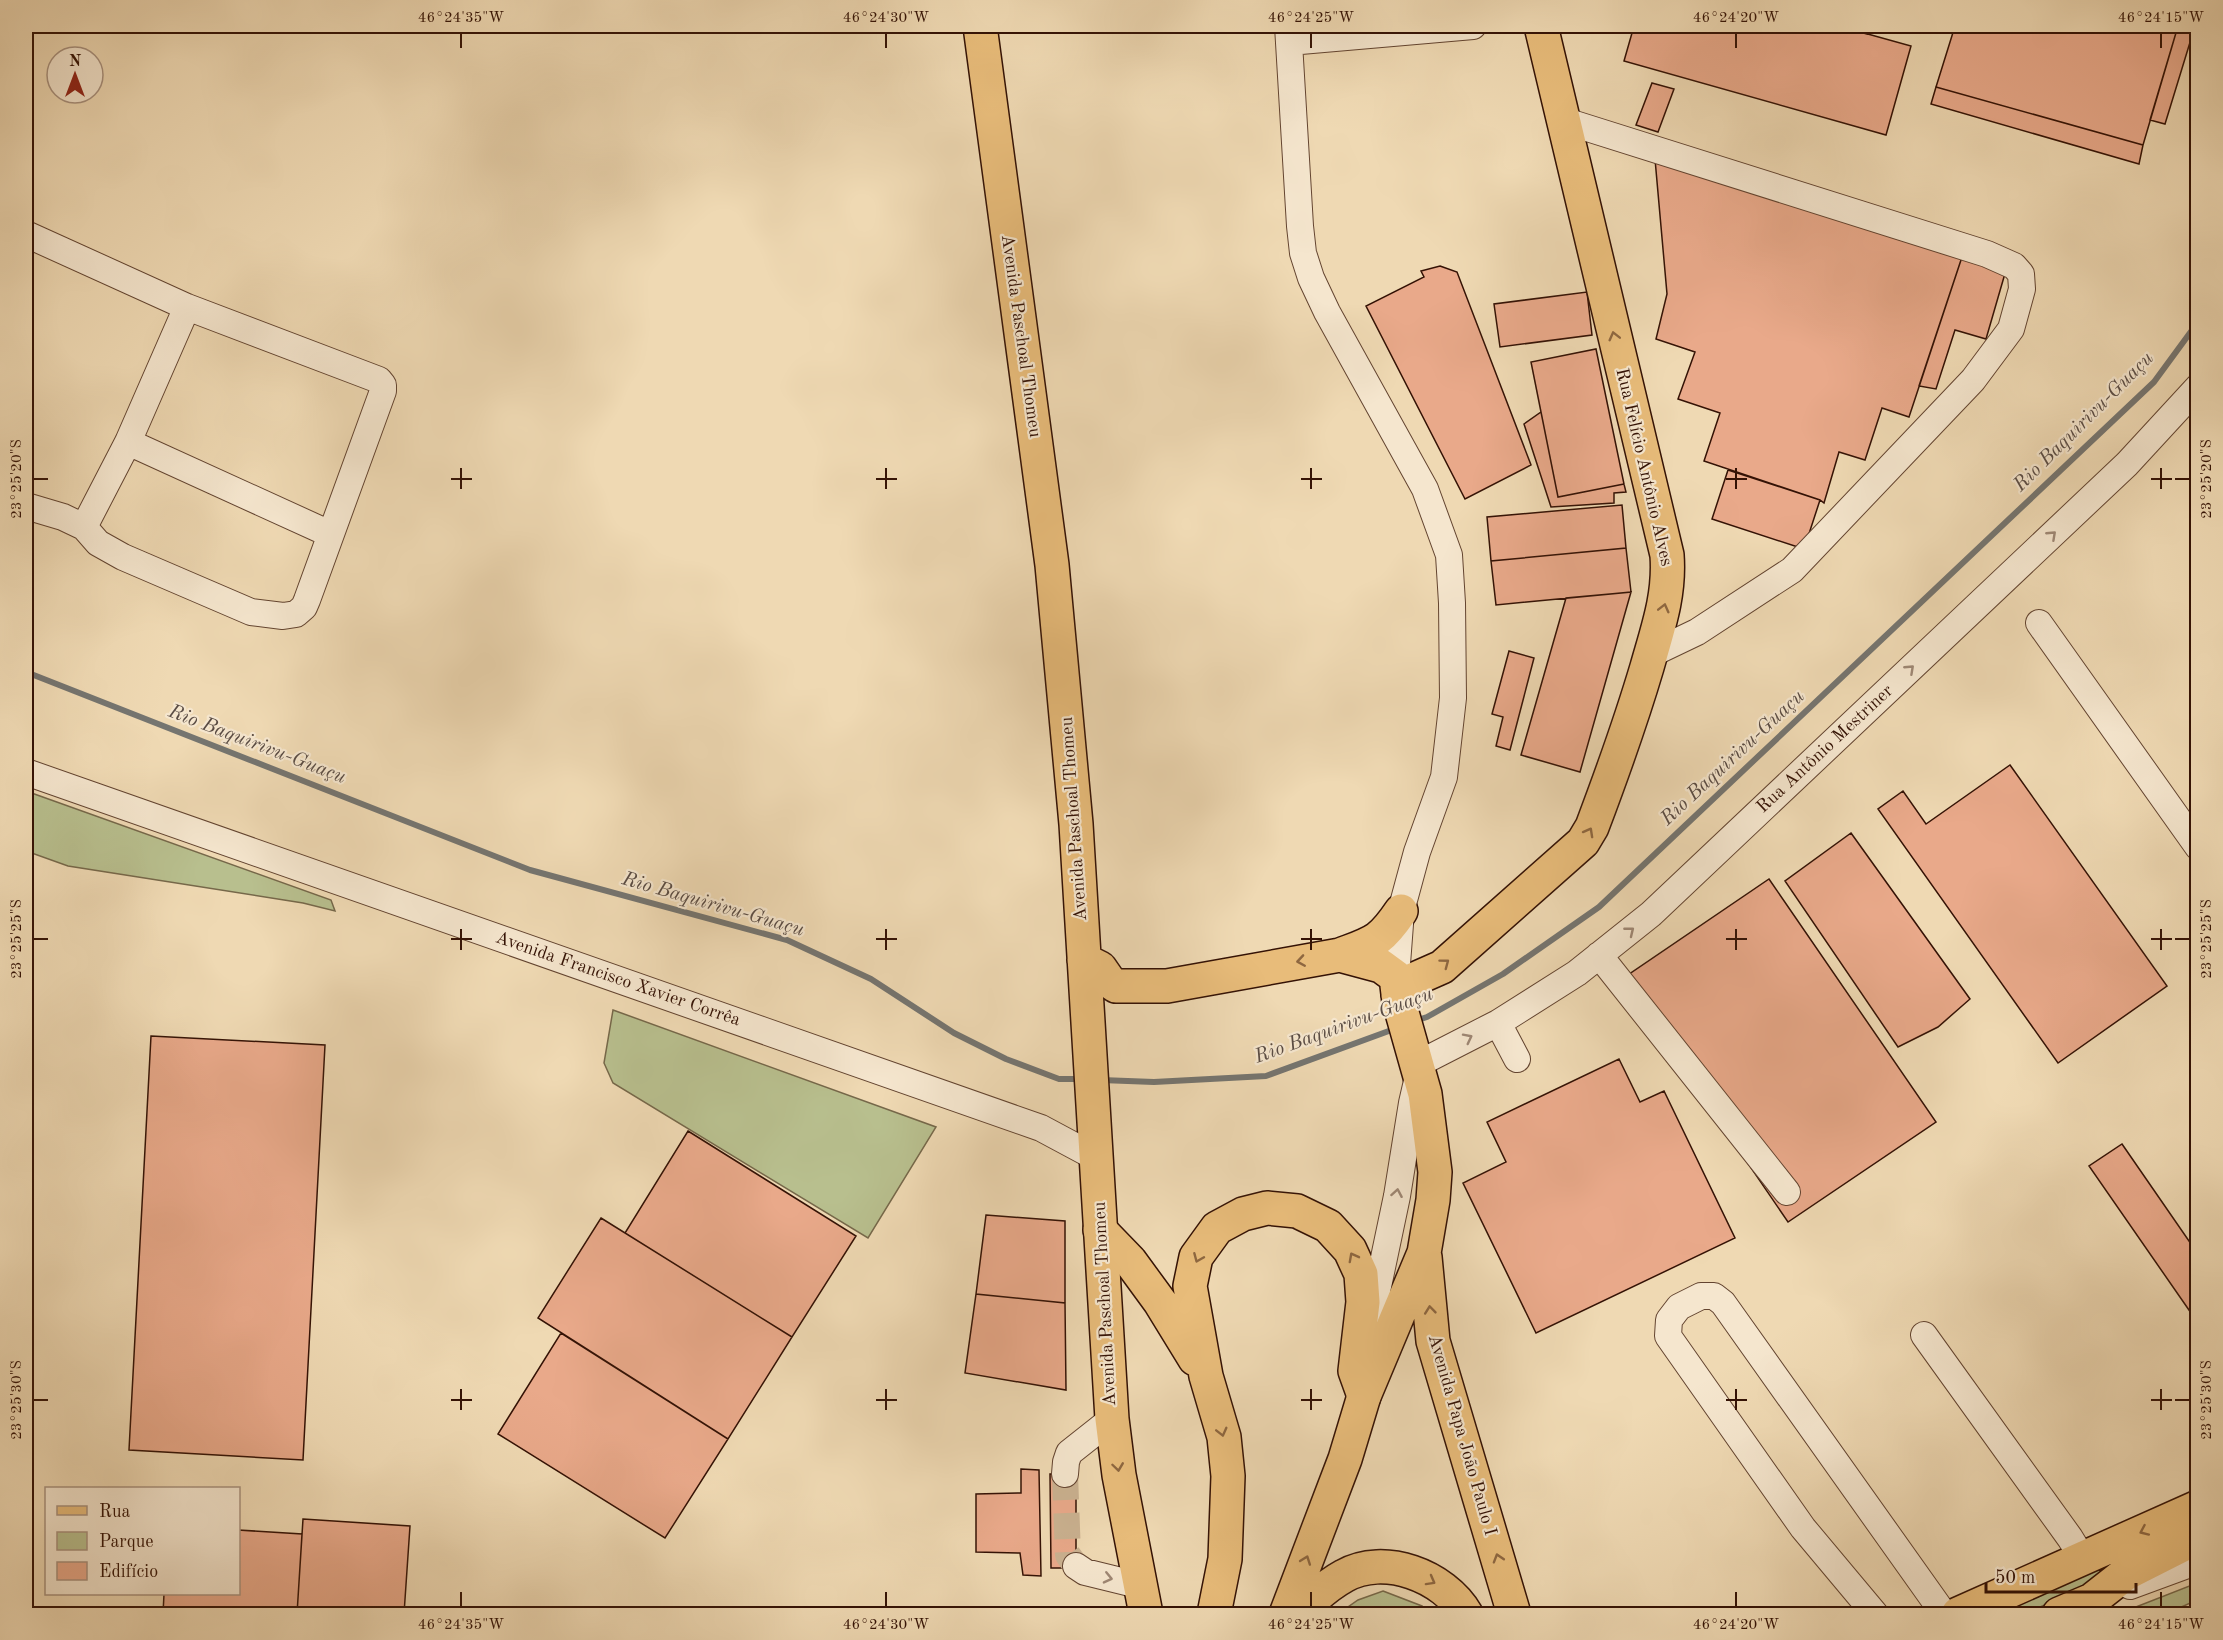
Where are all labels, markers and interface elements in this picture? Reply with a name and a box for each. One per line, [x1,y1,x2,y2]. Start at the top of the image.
text: 46°24'35"W [418,11,504,26]
text: 46°24'30"W [843,11,929,26]
text: 46°24'25"W [1268,11,1354,26]
text: 46°24'20"W [1693,11,1779,26]
text: 46°24'15"W [2118,11,2204,26]
north arrow [45,45,105,105]
text: N [69,54,82,70]
street label: Avenida Paschoal Thomeu [998,233,1044,439]
one-way arrow [1608,331,1621,341]
water label: Rio Baquirivu-Guaçu [2010,348,2158,496]
street label: Rua Felício Antônio Alves [1612,366,1676,568]
text: 23°25'20"S [10,439,25,519]
text: 23°25'20"S [2200,439,2215,519]
one-way arrow [2046,531,2056,542]
one-way arrow [1656,603,1669,613]
one-way arrow [1904,665,1914,676]
street label: Rua Antônio Mestriner [1753,681,1897,817]
water label: Rio Baquirivu-Guaçu [1656,686,1809,830]
water label: Rio Baquirivu-Guaçu [164,702,349,788]
street label: Avenida Paschoal Thomeu [1058,716,1090,922]
one-way arrow [1582,828,1593,838]
water label: Rio Baquirivu-Guaçu [619,869,806,941]
text: 23°25'25"S [10,899,25,979]
text: 23°25'25"S [2200,899,2215,979]
one-way arrow [1623,927,1634,938]
street label: Avenida Francisco Xavier Corrêa [493,929,743,1030]
one-way arrow [1296,954,1306,967]
one-way arrow [1438,959,1449,970]
water label: Rio Baquirivu-Guaçu [1251,984,1436,1068]
one-way arrow [1461,1034,1472,1046]
one-way arrow [1390,1188,1403,1198]
street label: Avenida Paschoal Thomeu [1091,1201,1119,1407]
one-way arrow [1193,1252,1205,1263]
one-way arrow [1349,1253,1360,1263]
one-way arrow [1424,1305,1437,1315]
street label: Avenida Papa João Paulo I [1425,1332,1499,1538]
text: 23°25'30"S [10,1360,25,1440]
text: 23°25'30"S [2200,1360,2215,1440]
one-way arrow [1215,1427,1228,1437]
one-way arrow [1112,1463,1124,1472]
legend [45,1487,240,1595]
text: Rua [99,1503,130,1521]
one-way arrow [2140,1524,2151,1536]
text: Parque [99,1533,154,1551]
one-way arrow [1493,1554,1505,1564]
one-way arrow [1299,1555,1311,1566]
scale bar [1986,1556,2136,1594]
text: Edifício [99,1563,158,1581]
text: 50 m [1995,1569,2035,1587]
one-way arrow [1103,1570,1113,1583]
one-way arrow [1425,1574,1435,1586]
text: 46°24'35"W [418,1618,504,1633]
text: 46°24'30"W [843,1618,929,1633]
text: 46°24'25"W [1268,1618,1354,1633]
text: 46°24'20"W [1693,1618,1779,1633]
text: 46°24'15"W [2118,1618,2204,1633]

